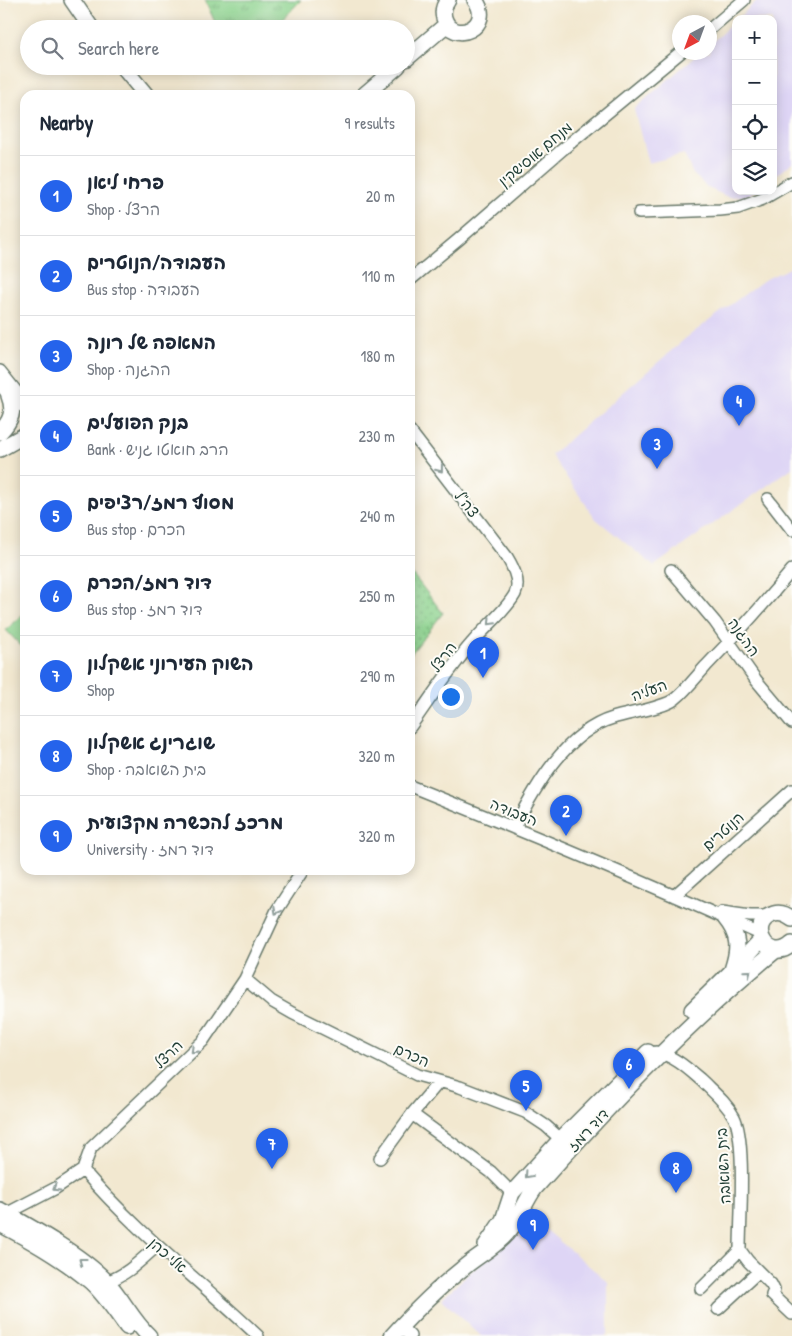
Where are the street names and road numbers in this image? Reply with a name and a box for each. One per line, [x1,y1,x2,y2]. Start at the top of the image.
street label: מנחם אוסישקין [493,117,577,191]
street label: צה"ל [450,486,484,522]
street label: ההגנה [723,613,765,661]
street label: הרצל [425,637,461,677]
street label: העליה [628,674,670,706]
street label: העבודה [487,793,541,831]
street label: הנוטרים [698,807,748,855]
street label: הרצל [149,1035,187,1073]
street label: הכרם [391,1038,433,1072]
street label: דוד רמז [563,1104,613,1156]
street label: בית השואבה [711,1127,735,1205]
street label: אלי כהן [144,1232,192,1278]

